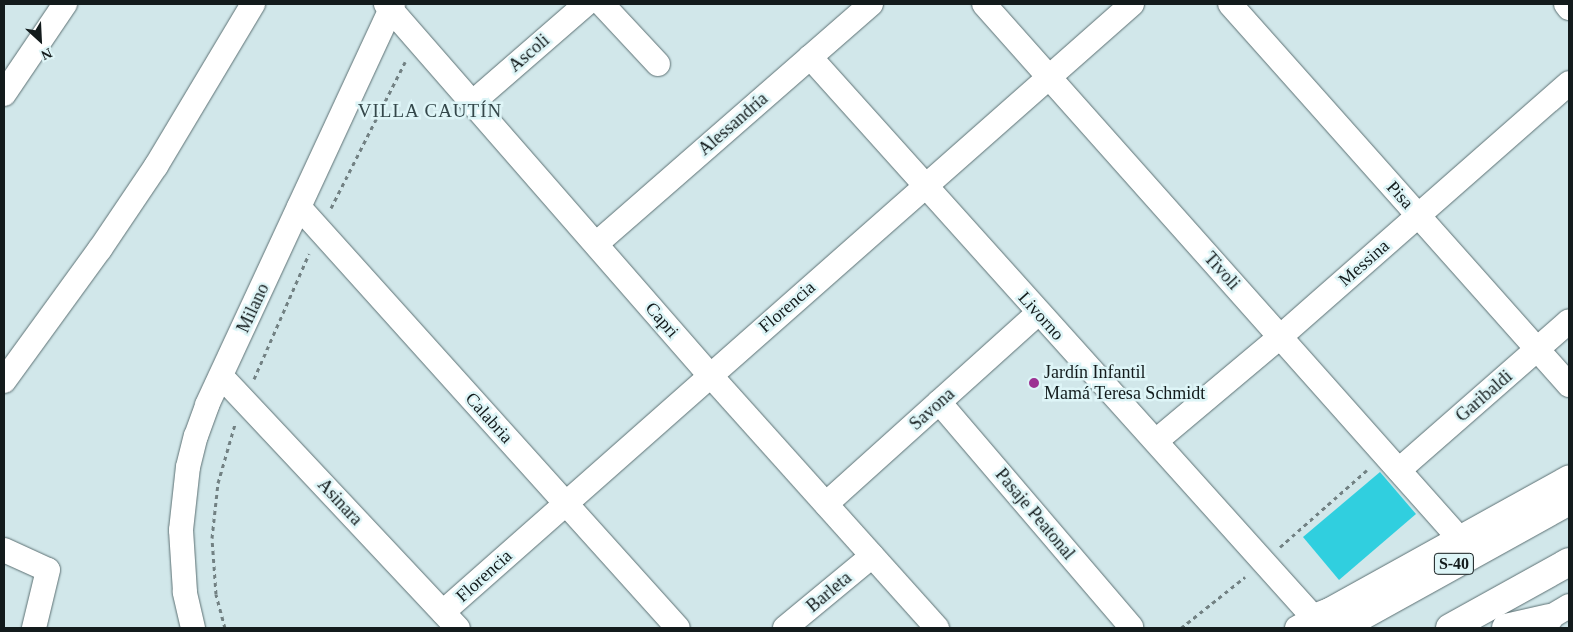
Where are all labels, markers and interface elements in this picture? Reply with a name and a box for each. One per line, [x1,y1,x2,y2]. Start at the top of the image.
north arrow [15,15,65,65]
street label: Ascoli [504,29,554,77]
text: N [39,45,54,63]
street label: Alessandría [694,88,772,160]
district label: VILLA CAUTÍN [356,100,504,122]
street label: Pisa [1382,177,1418,213]
street label: Messina [1334,235,1394,291]
street label: Tivoli [1199,248,1245,294]
street label: Florencia [754,277,820,337]
street label: Milano [232,280,274,336]
street label: Livorno [1014,287,1068,345]
street label: Capri [641,298,683,342]
place label: Jardín Infantil Mamá Teresa Schmidt [1044,362,1206,404]
street label: Garibaldi [1451,366,1517,426]
marker: Jardín Infantil Mamá Teresa Schmidt [1028,377,1040,389]
street label: Savona [905,383,959,435]
street label: Calabria [461,388,517,448]
street label: Pasaje Peatonal [991,464,1079,564]
street label: Asinara [313,474,367,530]
street label: Florencia [452,545,516,607]
road number: S-40 [1433,550,1475,578]
street label: Barleta [802,567,856,617]

